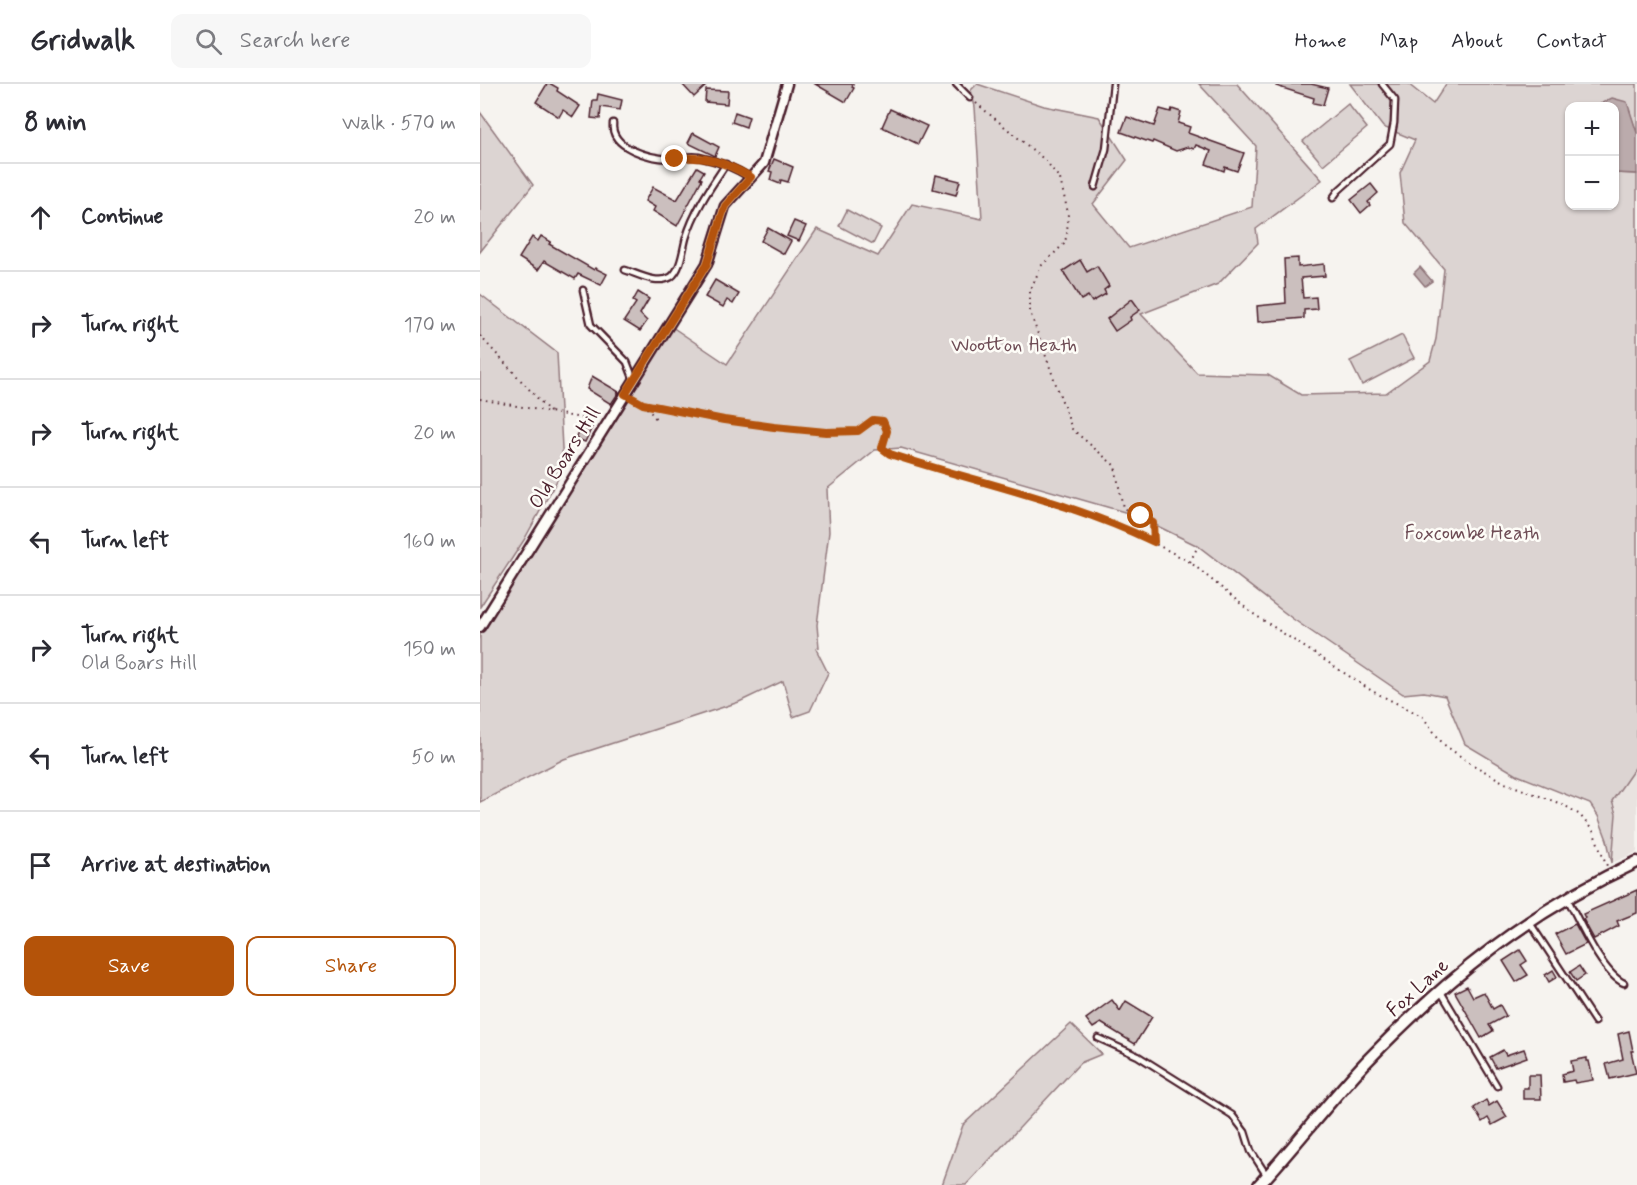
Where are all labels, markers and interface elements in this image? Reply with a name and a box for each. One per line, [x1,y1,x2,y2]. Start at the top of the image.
search box [171,14,591,68]
text: Gridwalk [30,23,135,60]
icon: search [192,25,225,58]
text: Search here [240,27,351,55]
text: Home [1295,27,1347,55]
text: Map [1380,27,1418,55]
text: About [1451,27,1503,55]
text: Contact [1536,27,1607,55]
map controls [1565,102,1619,210]
button: + [1565,102,1619,156]
text: 8 min [24,106,87,140]
text: Walk · 570 m [342,110,456,137]
route end [661,145,687,171]
button: − [1565,156,1619,210]
icon: ahead [24,201,57,234]
text: Continue [81,203,163,231]
text: 20 m [413,204,456,231]
icon: right [24,309,57,342]
text: Turn right [81,311,179,339]
text: 170 m [404,312,456,339]
park label: Wootton Heath [951,332,1077,359]
street label: Old Boars Hill [523,402,607,514]
icon: right [24,417,57,450]
text: Turn right [81,419,179,447]
text: 20 m [413,420,456,447]
route start [1127,502,1153,528]
park label: Foxcombe Heath [1404,520,1540,547]
icon: left [24,525,57,558]
text: Turn left [81,527,169,555]
text: 160 m [403,528,456,555]
text: Turn right [81,622,179,650]
icon: right [24,633,57,666]
text: 150 m [403,636,456,663]
text: Old Boars Hill [81,650,197,677]
icon: left [24,741,57,774]
text: Turn left [81,743,169,771]
text: 50 m [411,744,456,771]
icon: arrive [24,849,57,882]
text: Arrive at destination [81,851,271,879]
button: Save [24,936,234,996]
button: Share [246,936,456,996]
street label: Fox Lane [1381,953,1455,1023]

